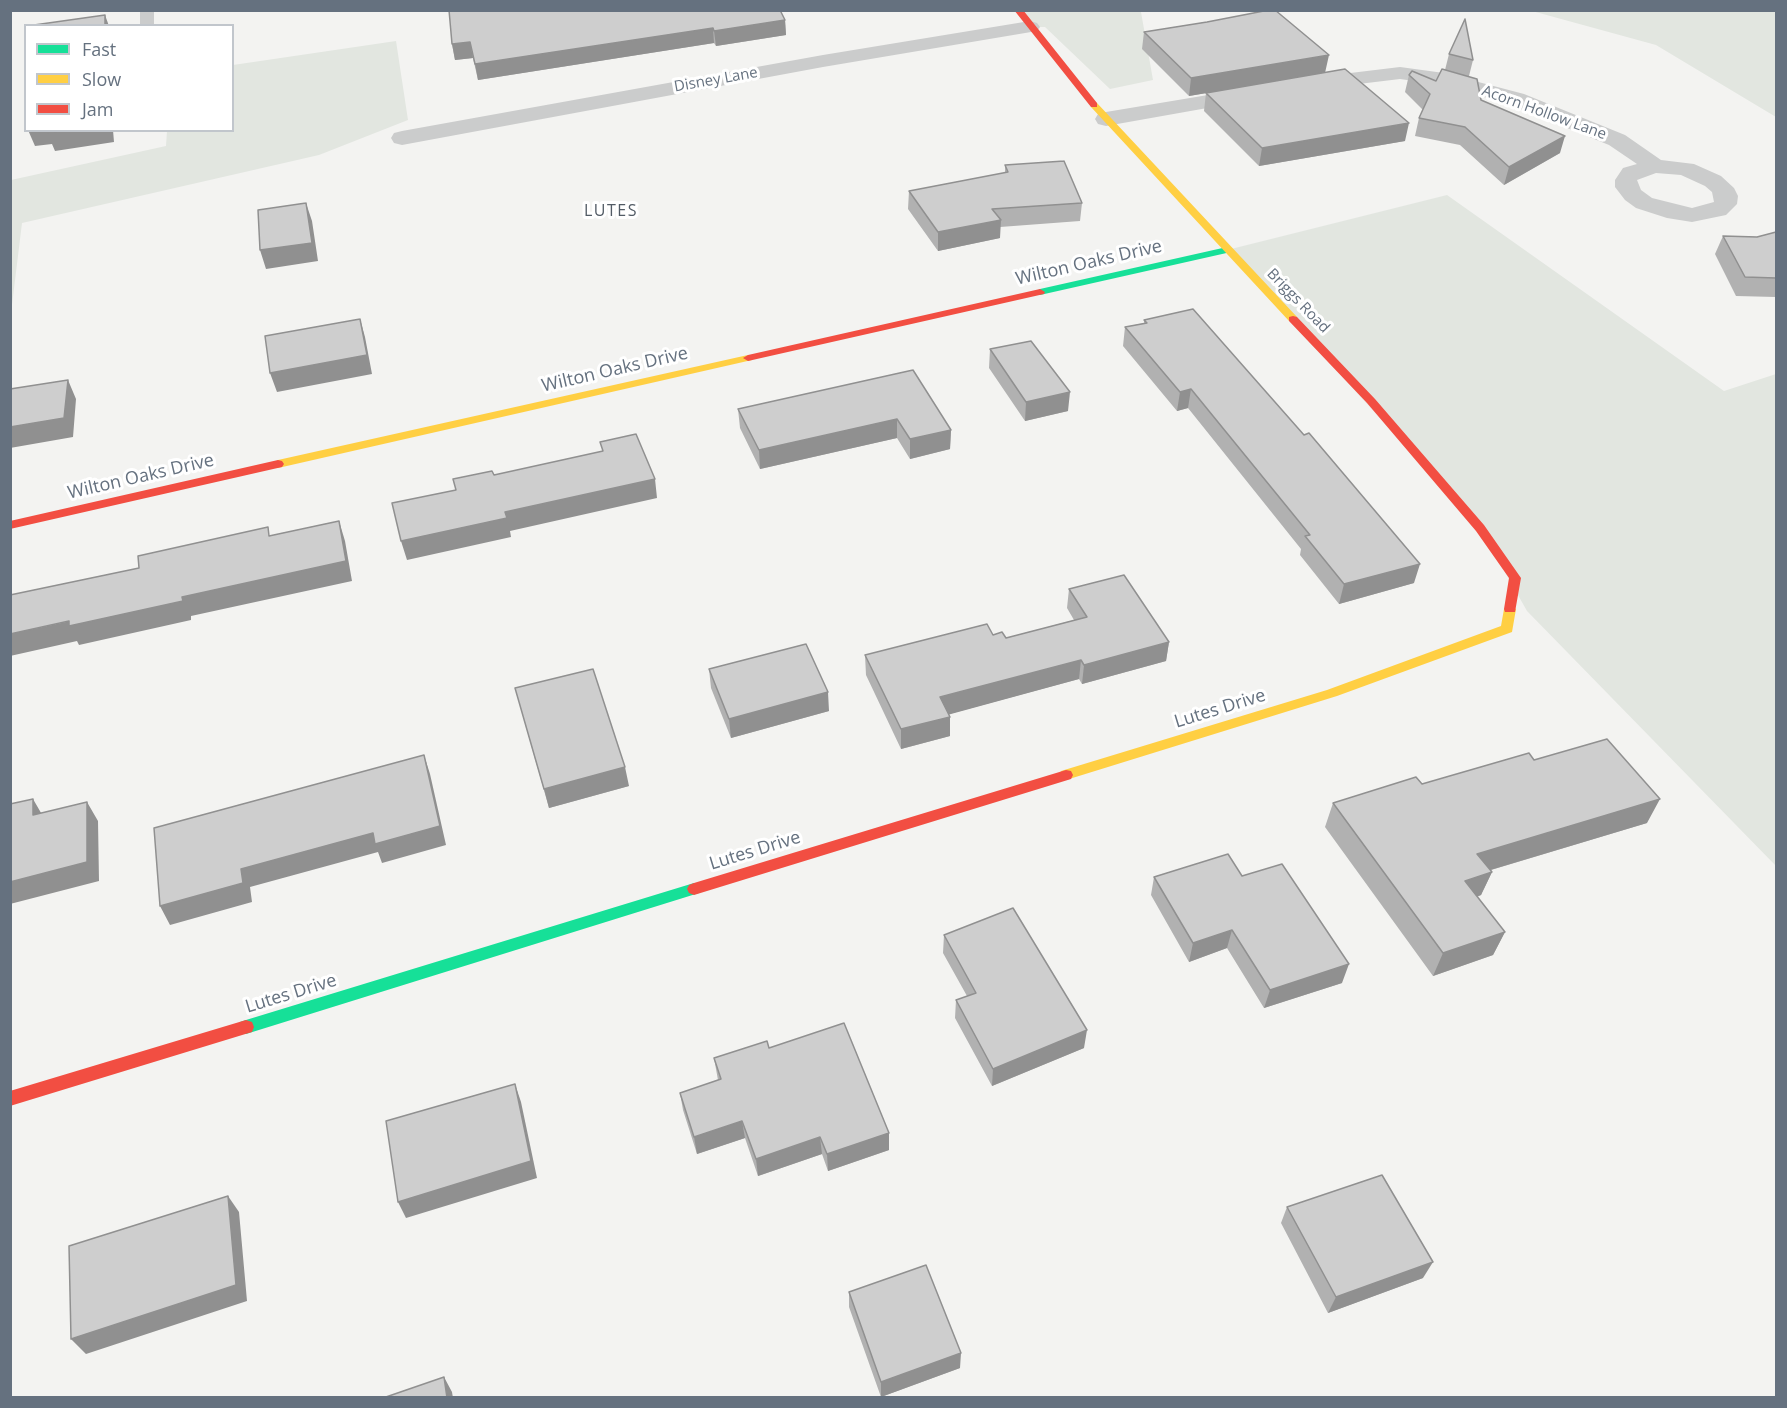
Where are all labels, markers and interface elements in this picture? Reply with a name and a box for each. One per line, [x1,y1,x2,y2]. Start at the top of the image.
legend [24,24,234,132]
text: Fast [82,37,116,61]
street label: Disney Lane [673,64,759,96]
text: Slow [82,67,121,91]
street label: Acorn Hollow Lane [1479,82,1609,144]
text: Jam [82,97,114,121]
district label: LUTES [584,201,638,221]
street label: Wilton Oaks Drive [1014,236,1164,290]
street label: Briggs Road [1263,265,1333,337]
street label: Wilton Oaks Drive [540,343,690,397]
street label: Wilton Oaks Drive [66,450,216,504]
street label: Lutes Drive [1172,685,1268,733]
street label: Lutes Drive [707,827,803,875]
street label: Lutes Drive [243,970,339,1018]

